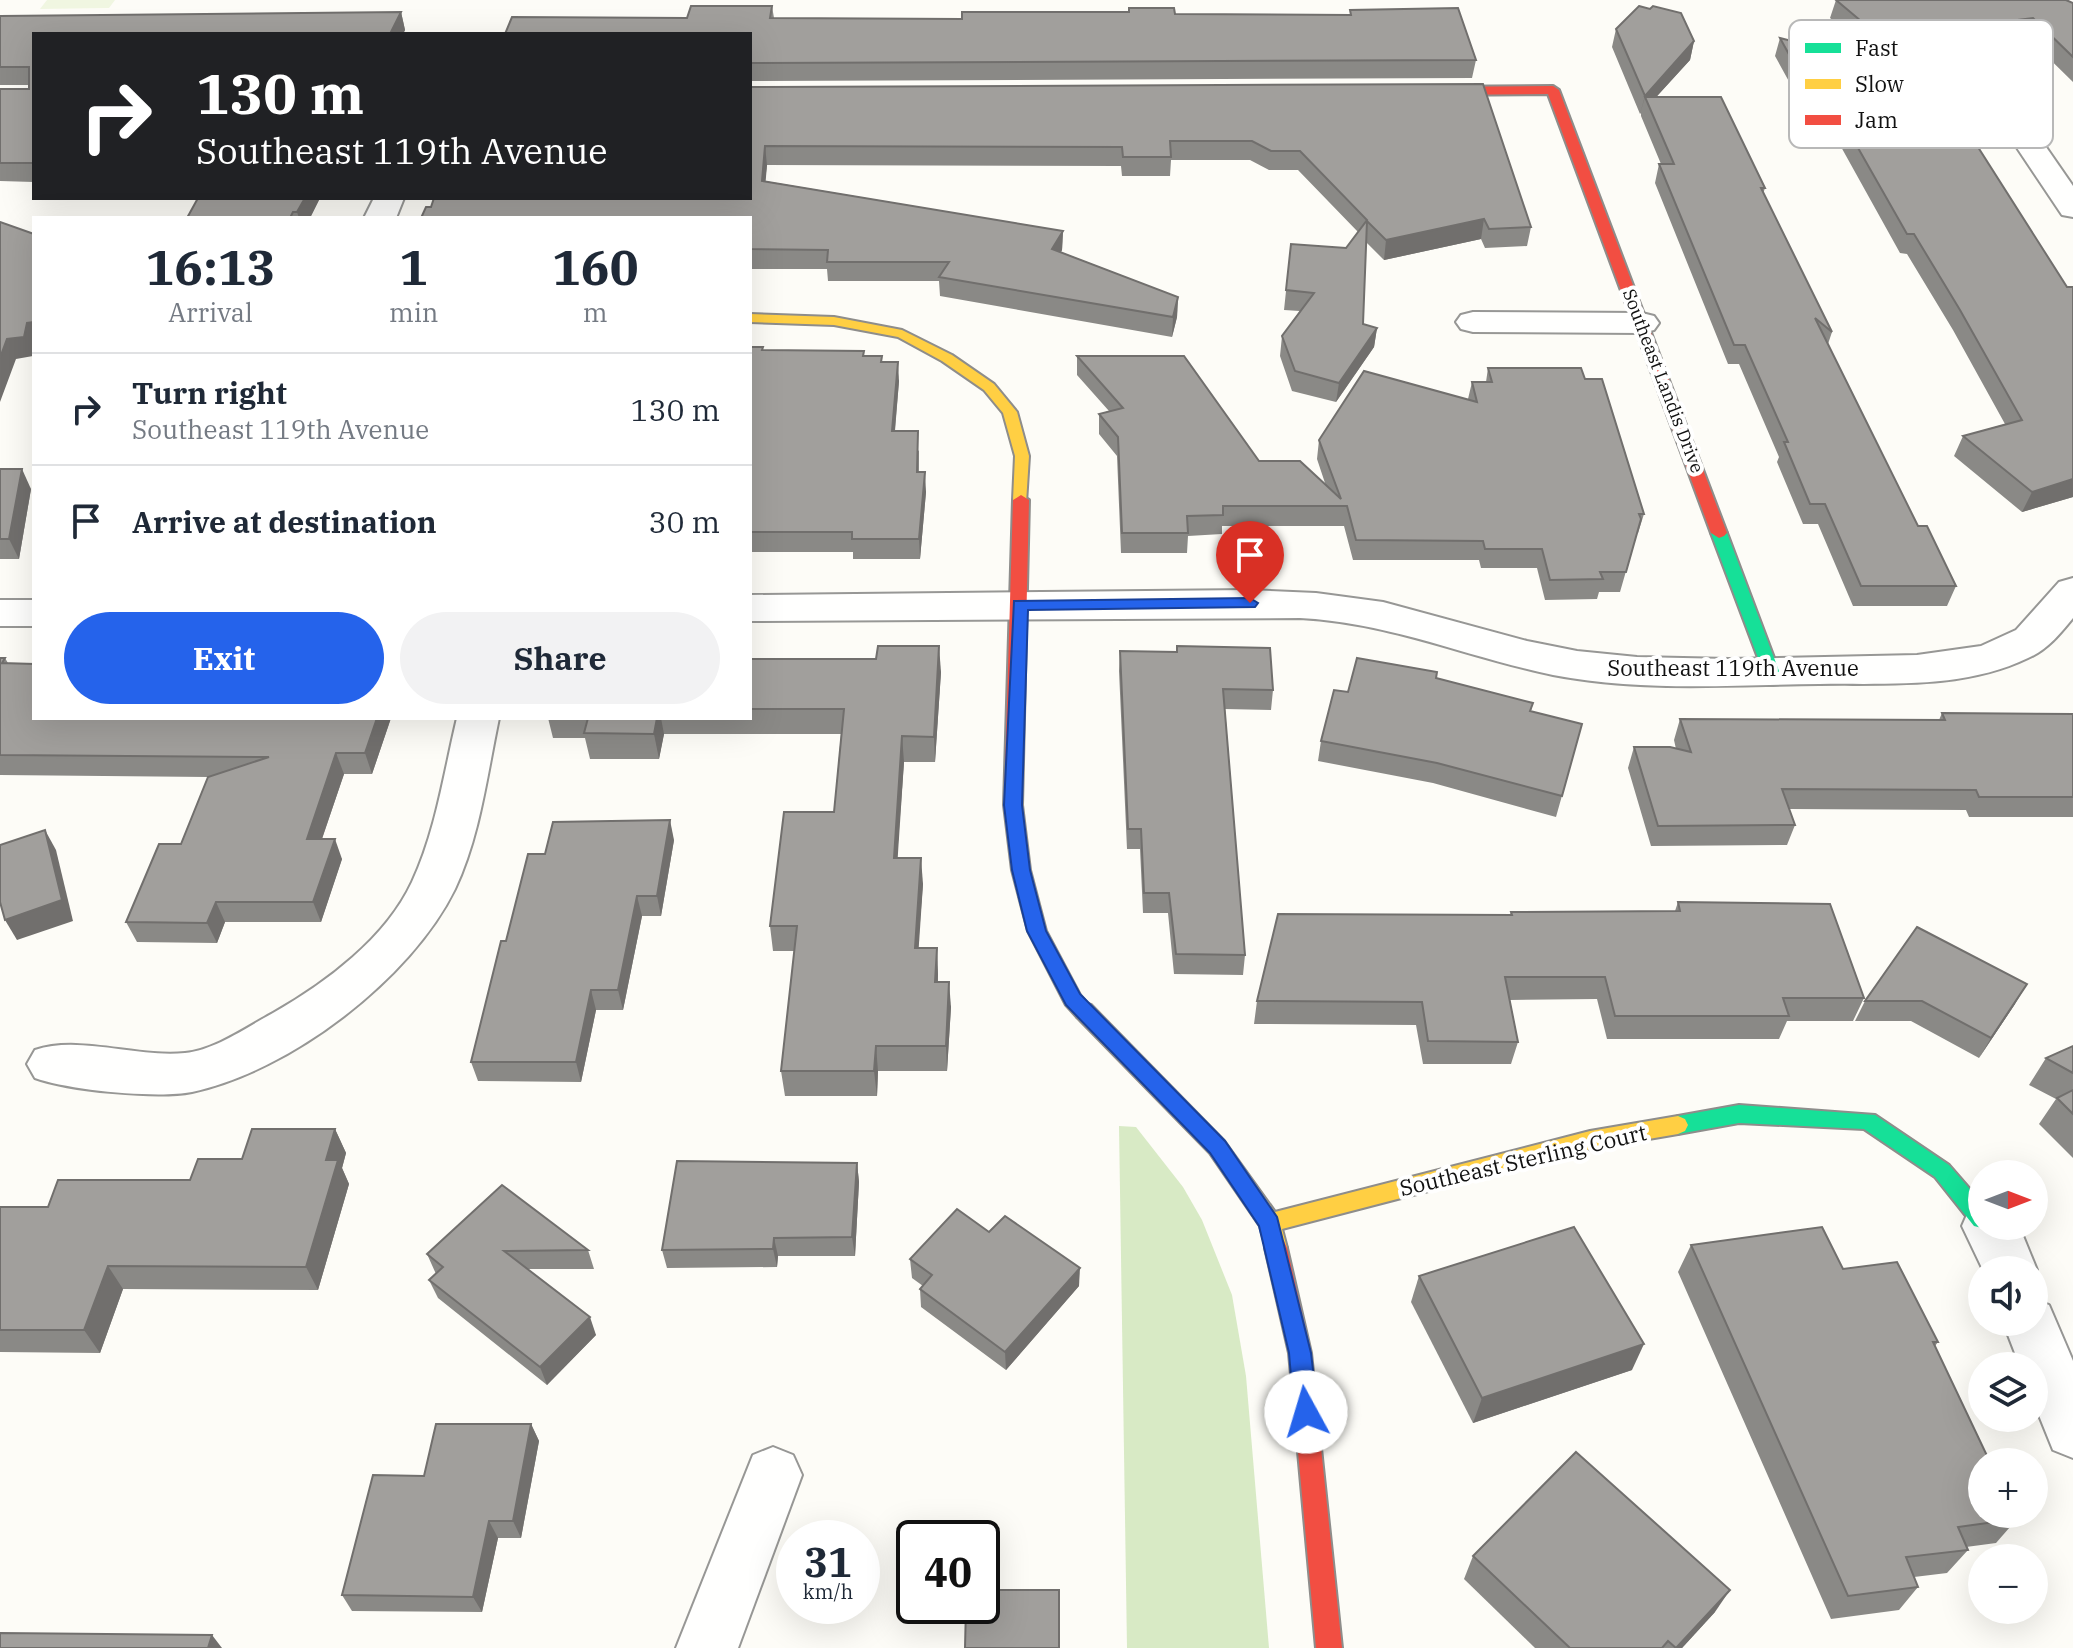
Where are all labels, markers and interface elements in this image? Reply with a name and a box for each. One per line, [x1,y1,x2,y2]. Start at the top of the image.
legend [1789,20,2053,148]
text: Fast [1855,33,1898,62]
text: 130 m [196,57,364,129]
icon: right [64,64,168,168]
text: Slow [1855,69,1904,98]
text: Jam [1855,105,1898,134]
text: Southeast 119th Avenue [196,127,607,174]
text: 16:13 [146,236,275,298]
text: 1 [399,236,428,298]
text: 160 [552,236,638,298]
street label: Southeast Landis Drive [1618,286,1709,476]
text: Arrival [168,295,253,329]
text: min [389,295,438,329]
text: m [583,295,608,329]
text: Turn right [132,373,287,412]
icon: right [64,387,108,431]
text: 130 m [630,390,720,429]
text: Southeast 119th Avenue [132,412,429,446]
icon: arrive [64,499,108,543]
text: Arrive at destination [132,502,437,541]
text: 30 m [648,502,720,541]
pin [1216,521,1284,603]
icon: arrive [1228,533,1272,577]
button: Exit [64,612,384,704]
button: Share [400,612,720,704]
street label: Southeast 119th Avenue [1607,653,1859,682]
street label: Southeast Sterling Court [1397,1117,1649,1202]
north arrow [1968,1160,2048,1240]
map controls [1968,1160,2048,1624]
button: sound [1968,1256,2048,1336]
button: layers [1968,1352,2048,1432]
position arrow [1264,1370,1348,1454]
button: + [1968,1448,2048,1528]
speed limit sign: 40 [896,1520,1000,1624]
text: 31 [804,1536,852,1588]
button: − [1968,1544,2048,1624]
text: km/h [803,1578,853,1605]

